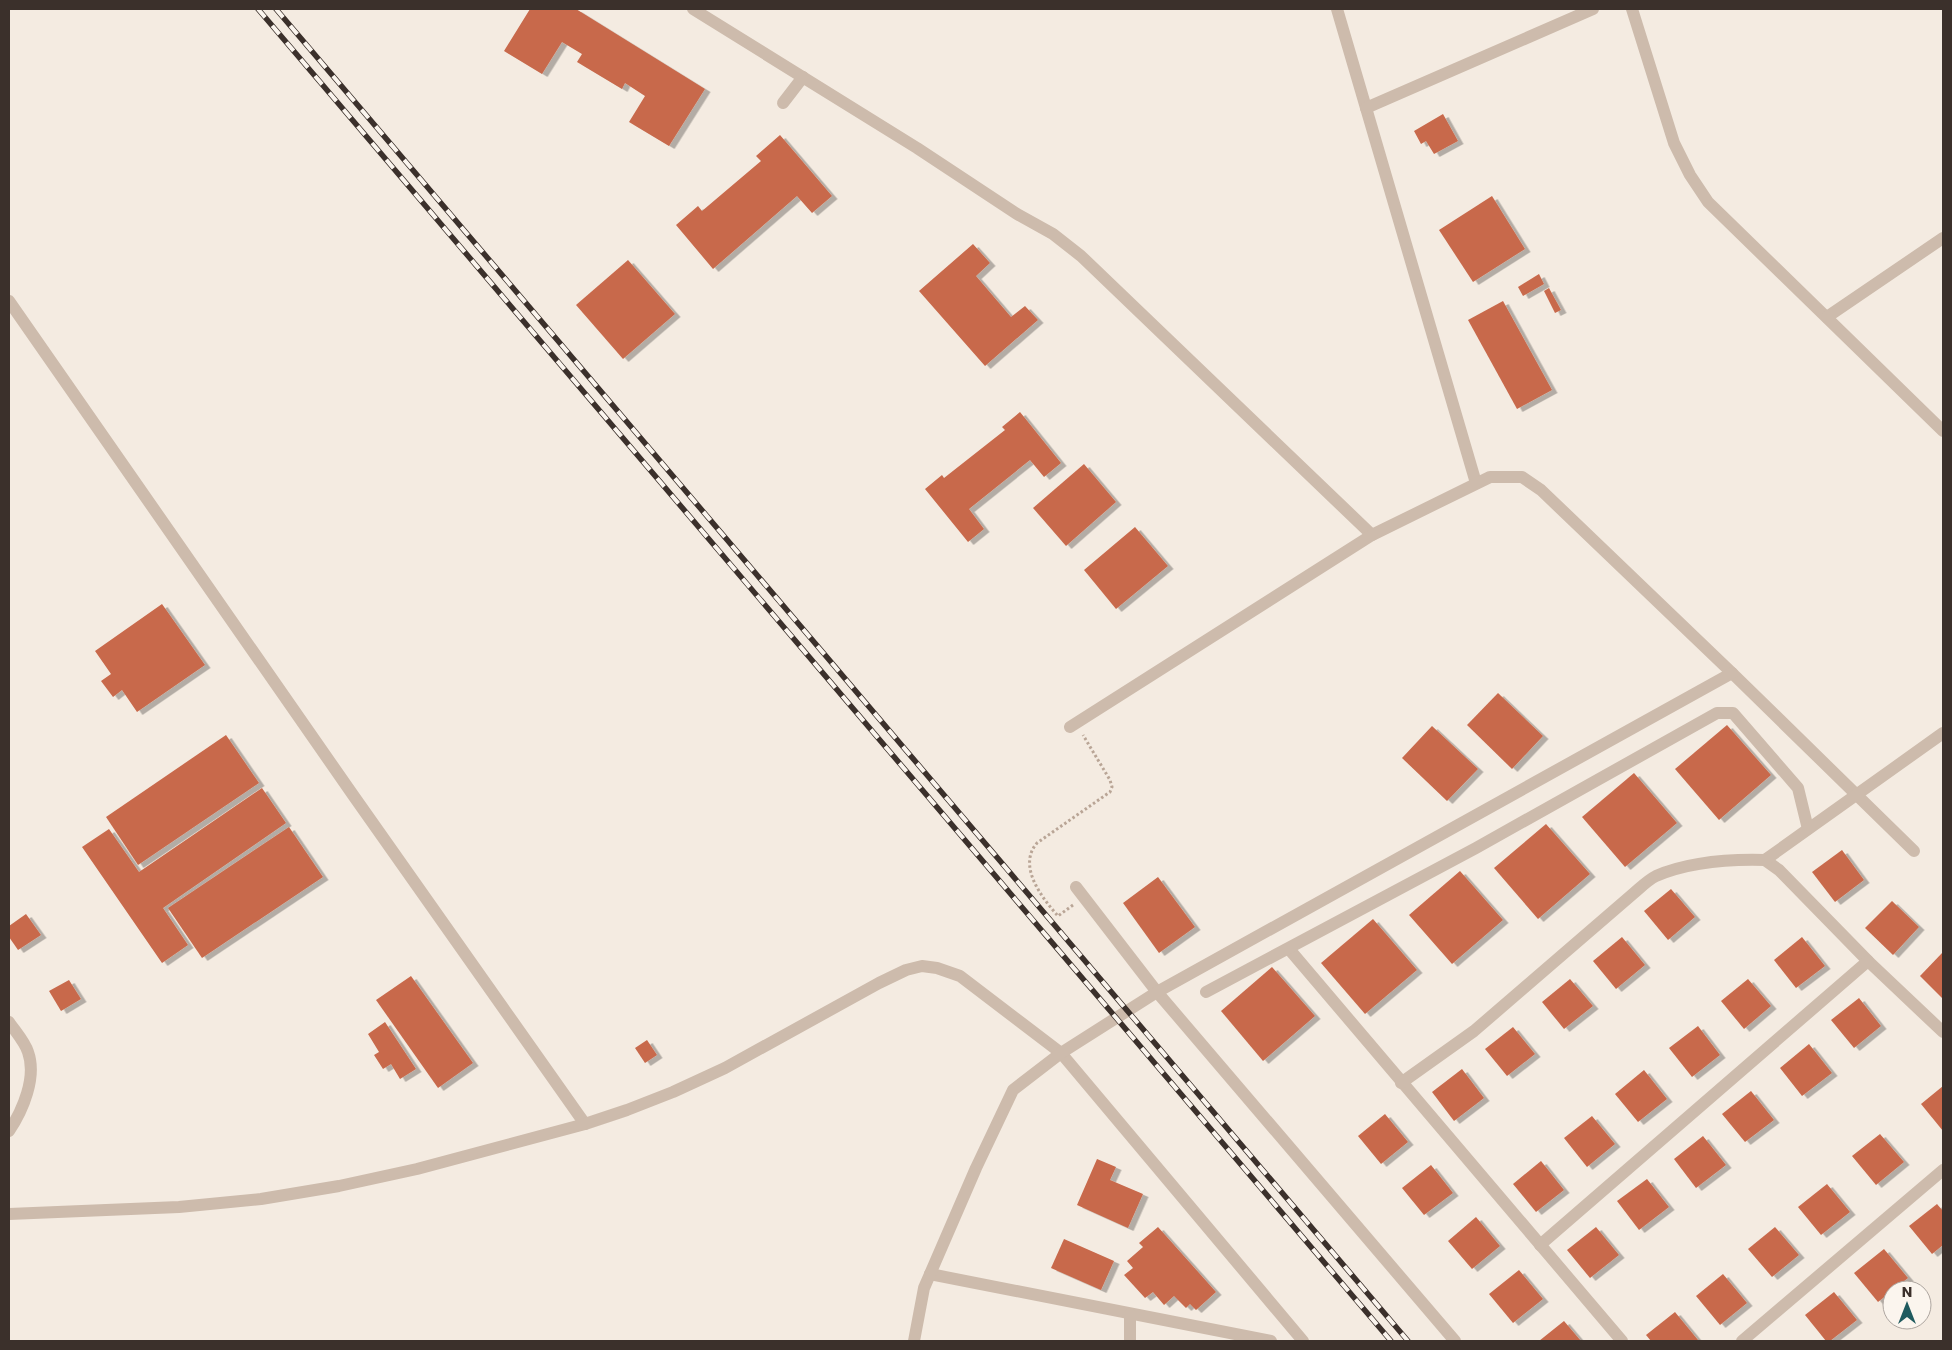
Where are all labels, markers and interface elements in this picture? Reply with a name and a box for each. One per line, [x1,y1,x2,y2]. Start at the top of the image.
north arrow [1882,1280,1932,1330]
text: N [1902,1282,1912,1302]

